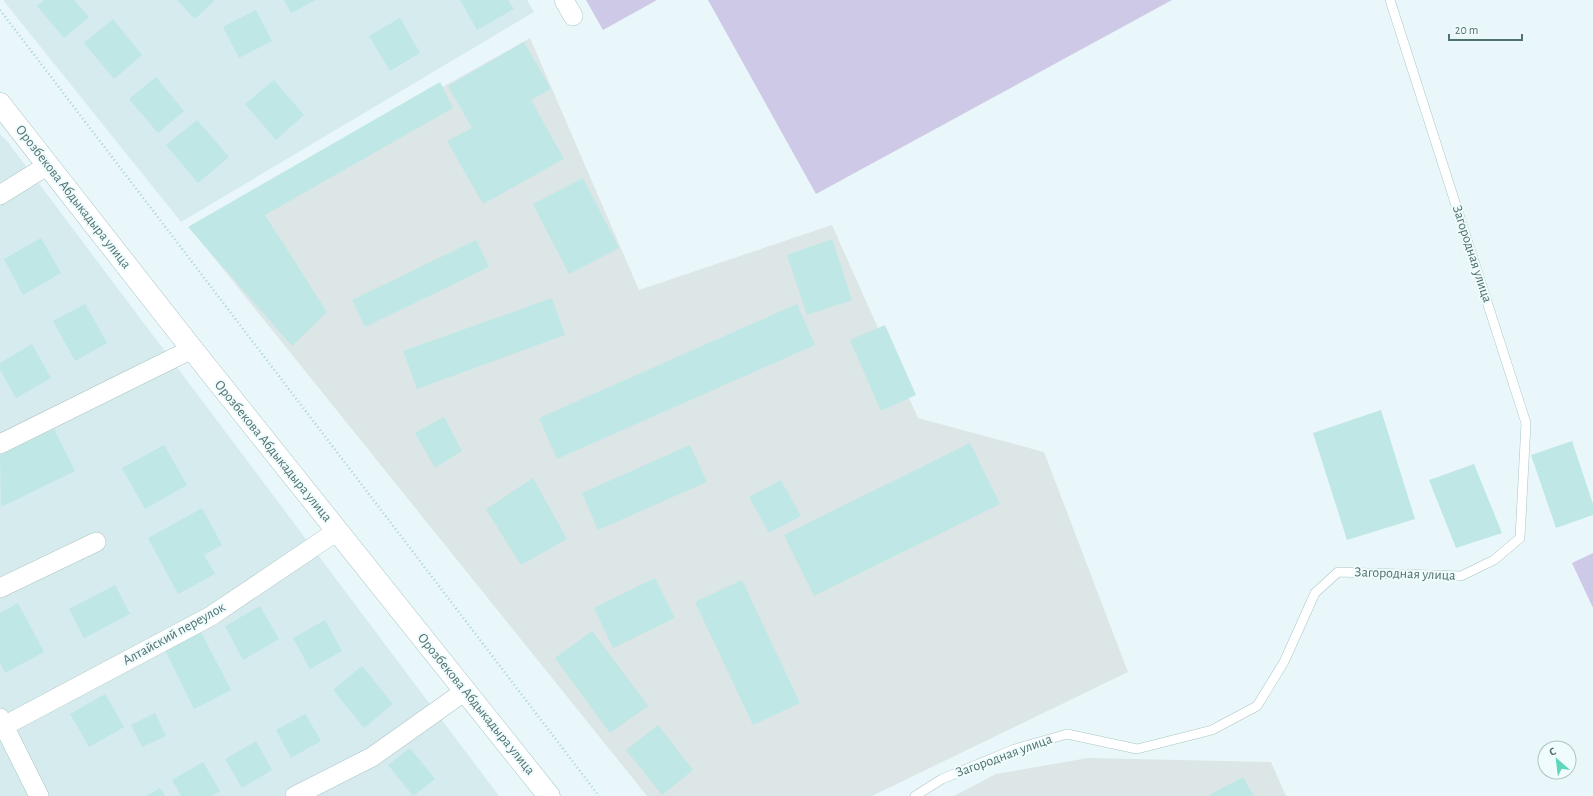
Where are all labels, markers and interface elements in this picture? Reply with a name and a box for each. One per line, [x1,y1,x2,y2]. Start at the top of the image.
scale bar [1449,16,1522,42]
text: 20 m [1455,24,1478,36]
street label: Орозбекова Абдыкадыра улица [13,123,134,272]
street label: Загородная улица [1450,204,1495,305]
street label: Орозбекова Абдыкадыра улица [212,377,335,525]
street label: Загородная улица [1354,565,1456,583]
street label: Алтайский переулок [120,600,228,668]
street label: Орозбекова Абдыкадыра улица [415,630,538,778]
street label: Загородная улица [954,732,1055,780]
north arrow [1537,740,1577,780]
text: С [1547,745,1558,758]

